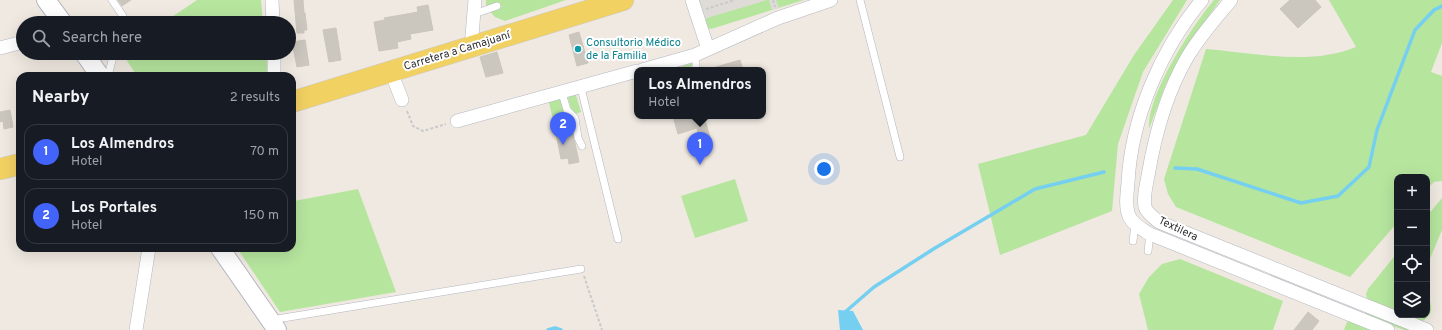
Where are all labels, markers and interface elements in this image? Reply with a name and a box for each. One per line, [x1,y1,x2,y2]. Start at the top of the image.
search box [16,16,296,60]
icon: search [30,27,52,49]
street label: Carretera a Camajuaní [402,28,513,74]
text: Search here [62,29,142,48]
place label: Consultorio Médico de la Familia [586,36,681,63]
marker: Consultorio Médico de la Familia [573,44,583,54]
popup [634,67,766,119]
text: Los Almendros [648,76,752,95]
text: Nearby [32,87,89,109]
text: 2 results [230,90,280,106]
text: Hotel [648,95,680,111]
pin: 2 [550,112,576,145]
pin: 1 [687,132,713,165]
text: Los Almendros [71,135,174,154]
text: 1 [43,144,49,160]
text: 70 m [250,144,279,160]
text: Hotel [71,154,102,170]
your location [814,159,834,179]
map controls [1394,174,1430,318]
button: + [1394,174,1430,210]
text: Los Portales [71,199,157,218]
text: 2 [42,208,50,224]
text: 150 m [244,208,279,224]
button: − [1394,210,1430,246]
street label: Textilera [1156,214,1200,244]
text: Hotel [71,218,102,234]
button: locate [1394,246,1430,282]
button: layers [1394,282,1430,318]

